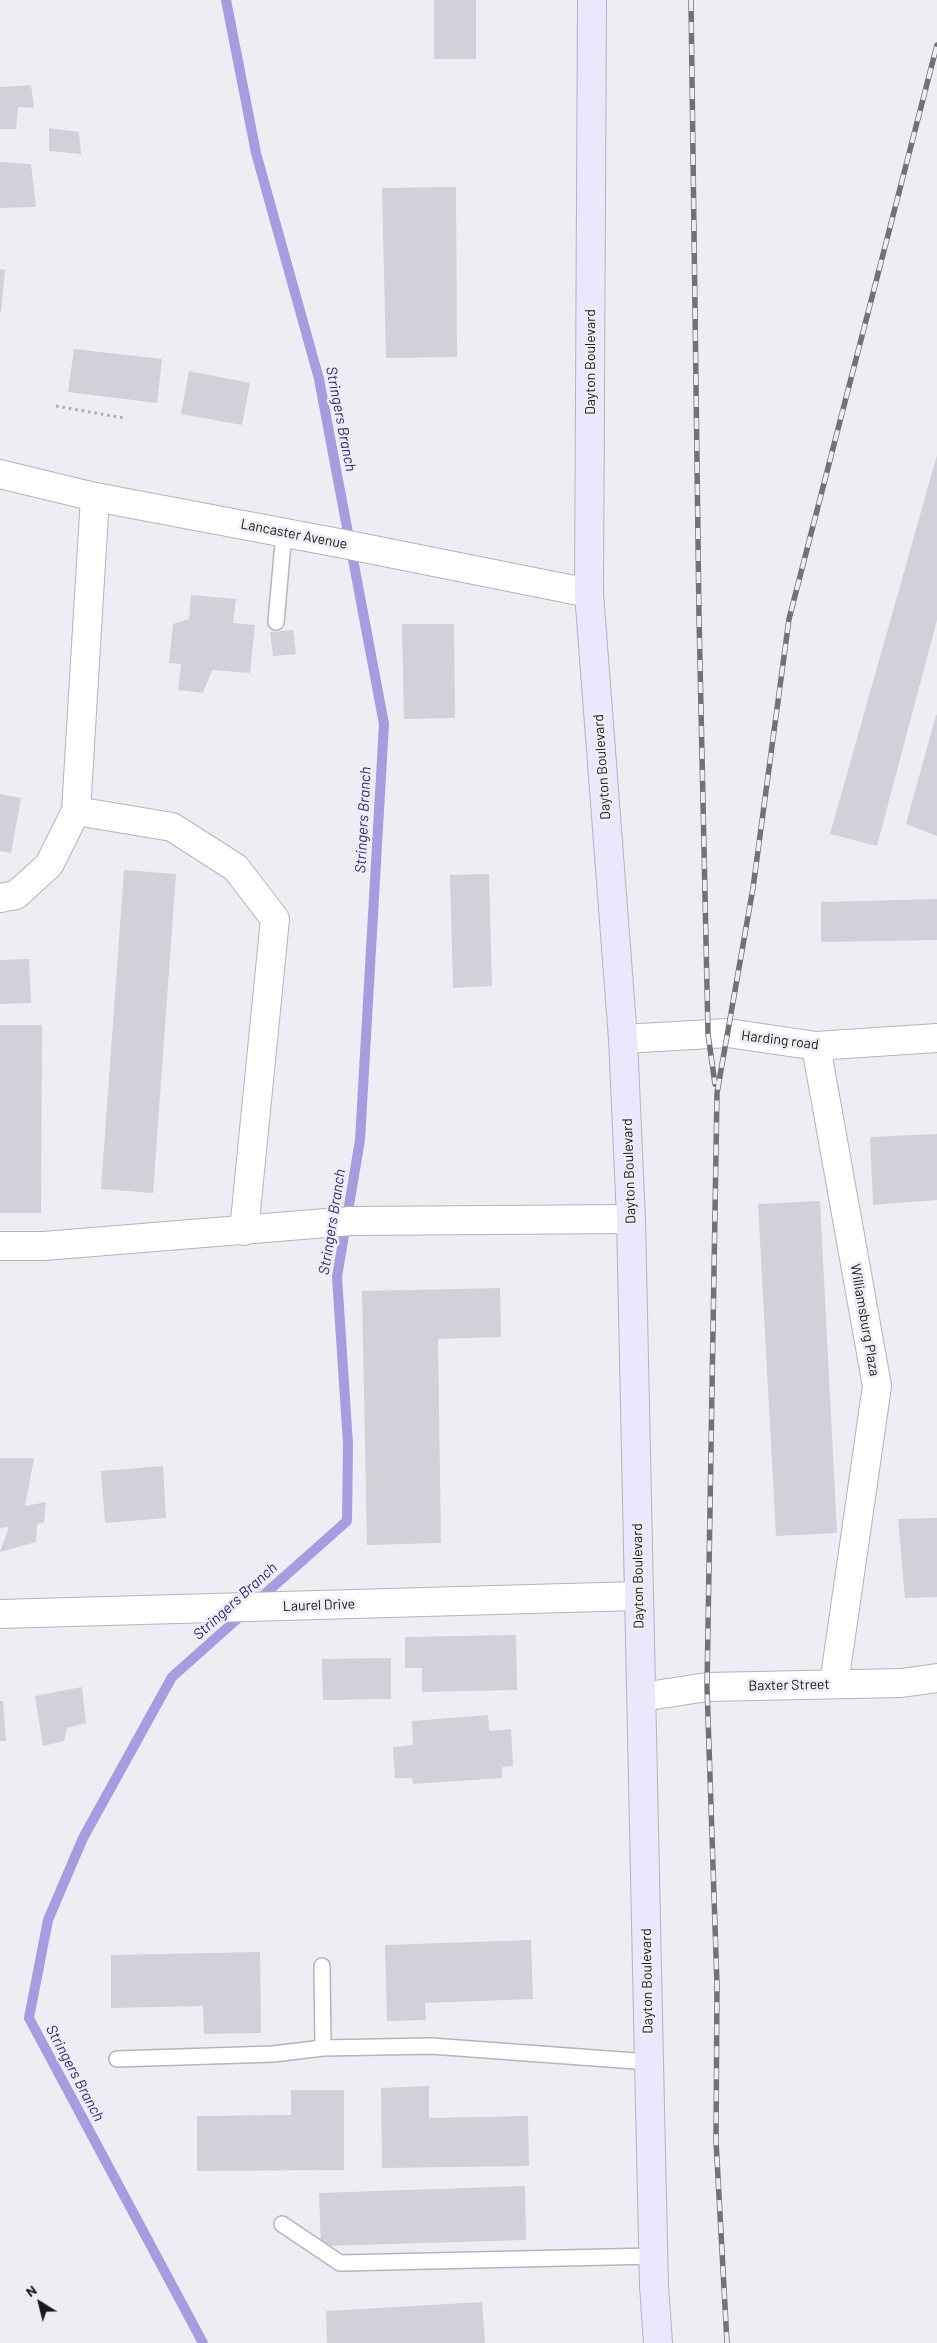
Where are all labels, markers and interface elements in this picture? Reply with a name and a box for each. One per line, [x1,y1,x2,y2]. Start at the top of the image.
street label: Dayton Boulevard [582,309,598,415]
water label: Stringers Branch [322,365,360,473]
street label: Lancaster Avenue [239,515,349,553]
street label: Dayton Boulevard [590,714,614,820]
water label: Stringers Branch [351,766,375,874]
street label: Harding road [740,1027,820,1053]
street label: Dayton Boulevard [619,1118,639,1224]
water label: Stringers Branch [315,1168,349,1276]
street label: Williamsburg Plaza [847,1263,883,1377]
street label: Dayton Boulevard [629,1523,647,1629]
water label: Stringers Branch [189,1559,281,1643]
street label: Laurel Drive [283,1595,355,1615]
street label: Baxter Street [748,1676,830,1694]
street label: Dayton Boulevard [638,1928,656,2034]
water label: Stringers Branch [42,2022,108,2124]
north arrow [15,2278,65,2328]
text: N [22,2281,40,2300]

